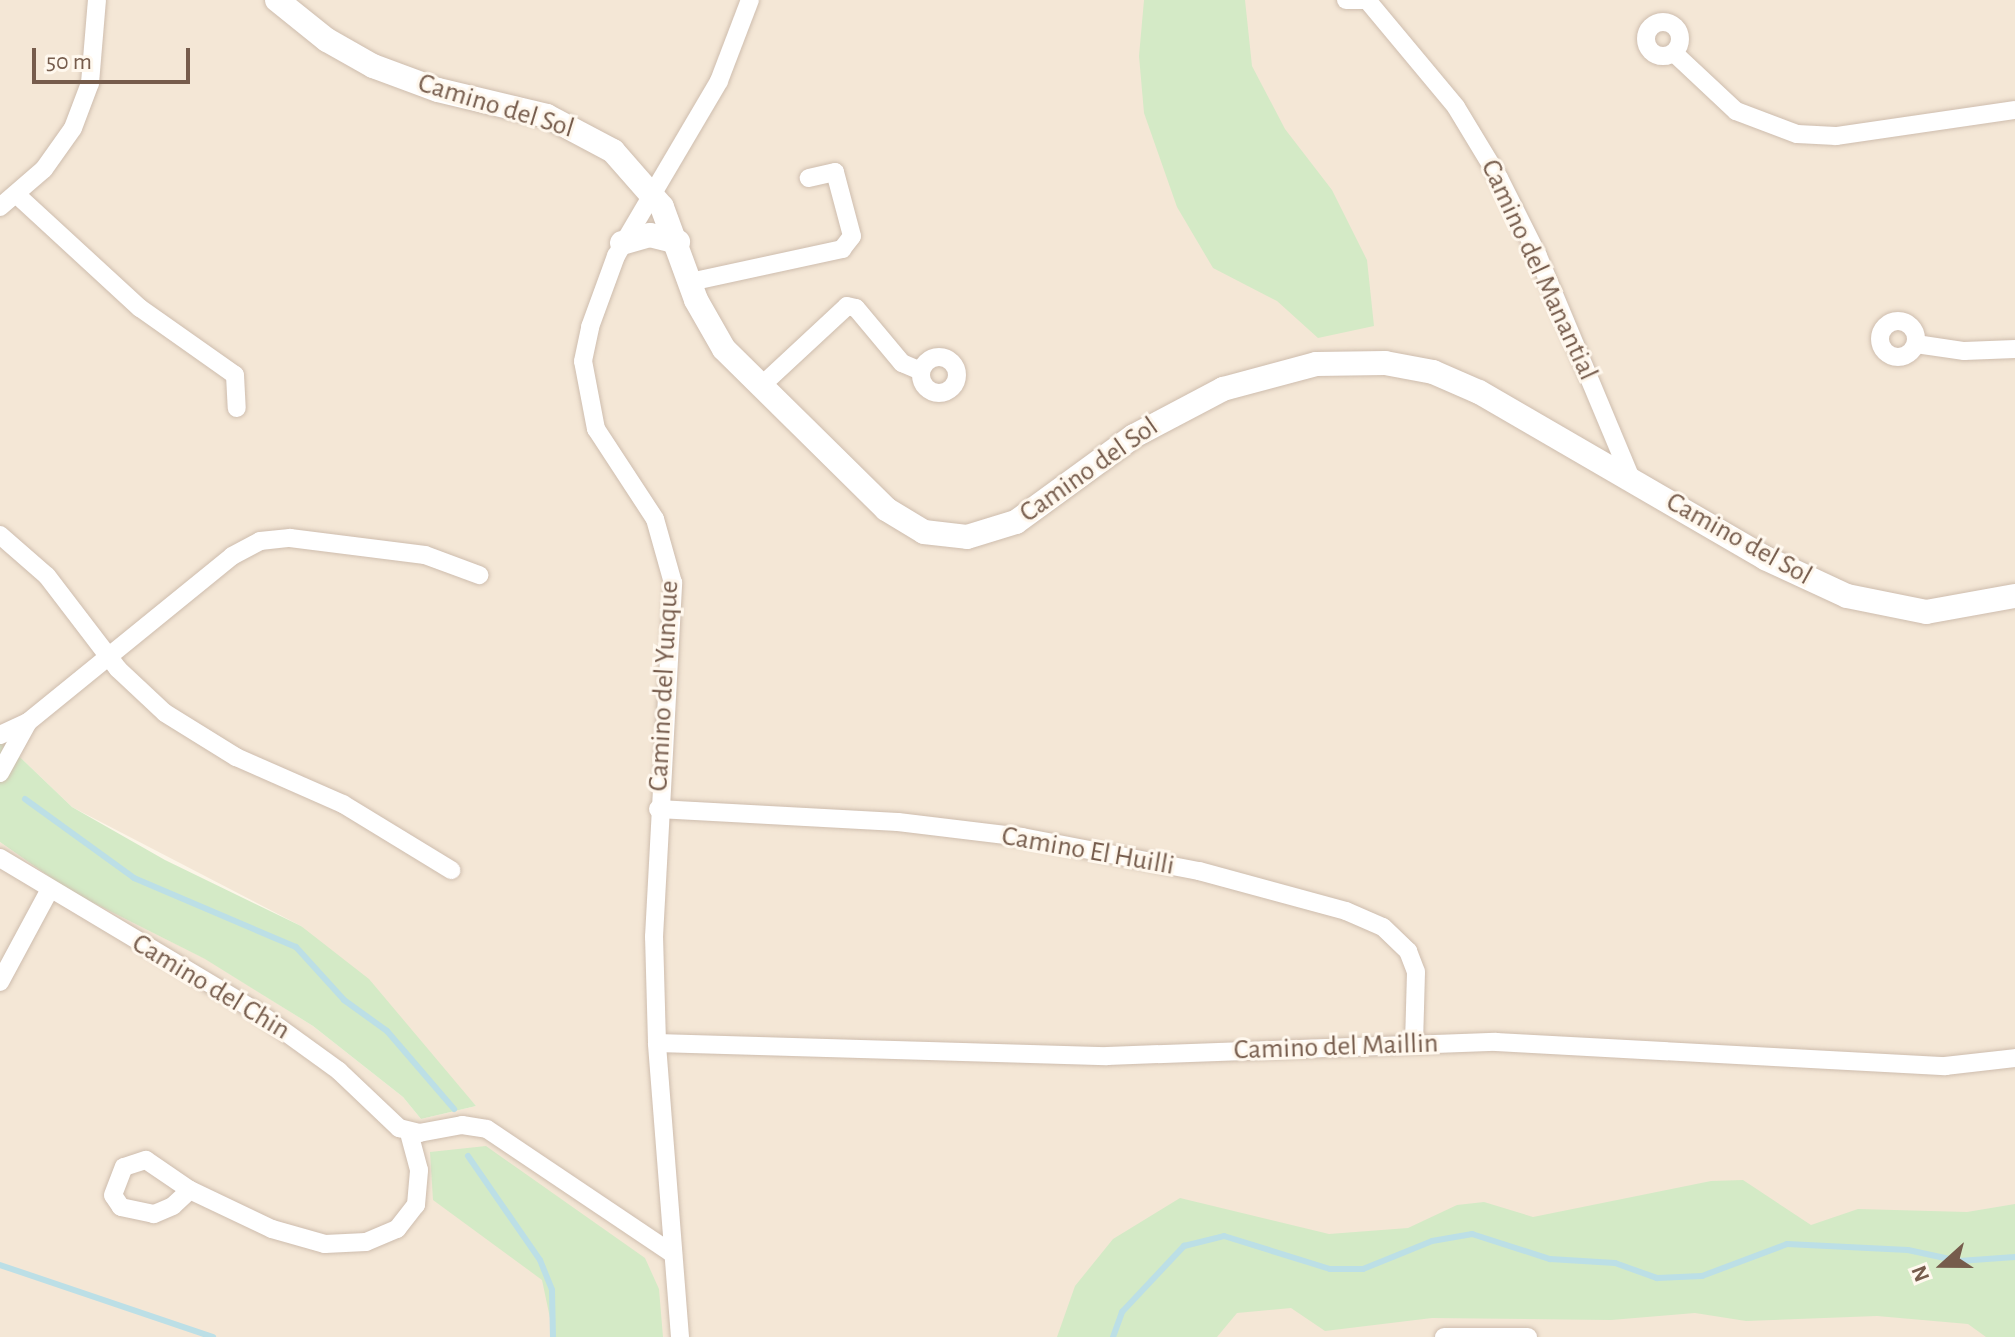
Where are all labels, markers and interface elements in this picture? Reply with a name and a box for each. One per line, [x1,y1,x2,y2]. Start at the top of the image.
scale bar [36,32,194,82]
text: 50 m [46,50,92,74]
street label: Camino del Sol [414,66,578,146]
street label: Camino del Manantial [1473,154,1605,386]
street label: Camino del Sol [1013,410,1165,530]
street label: Camino del Sol [1660,485,1818,593]
street label: Camino del Yunque [642,580,686,792]
street label: Camino El Huilli [999,819,1177,883]
street label: Camino del Chin [126,927,296,1047]
street label: Camino del Maillin [1233,1027,1439,1067]
north arrow [1903,1225,1983,1305]
text: N [1908,1263,1934,1285]

